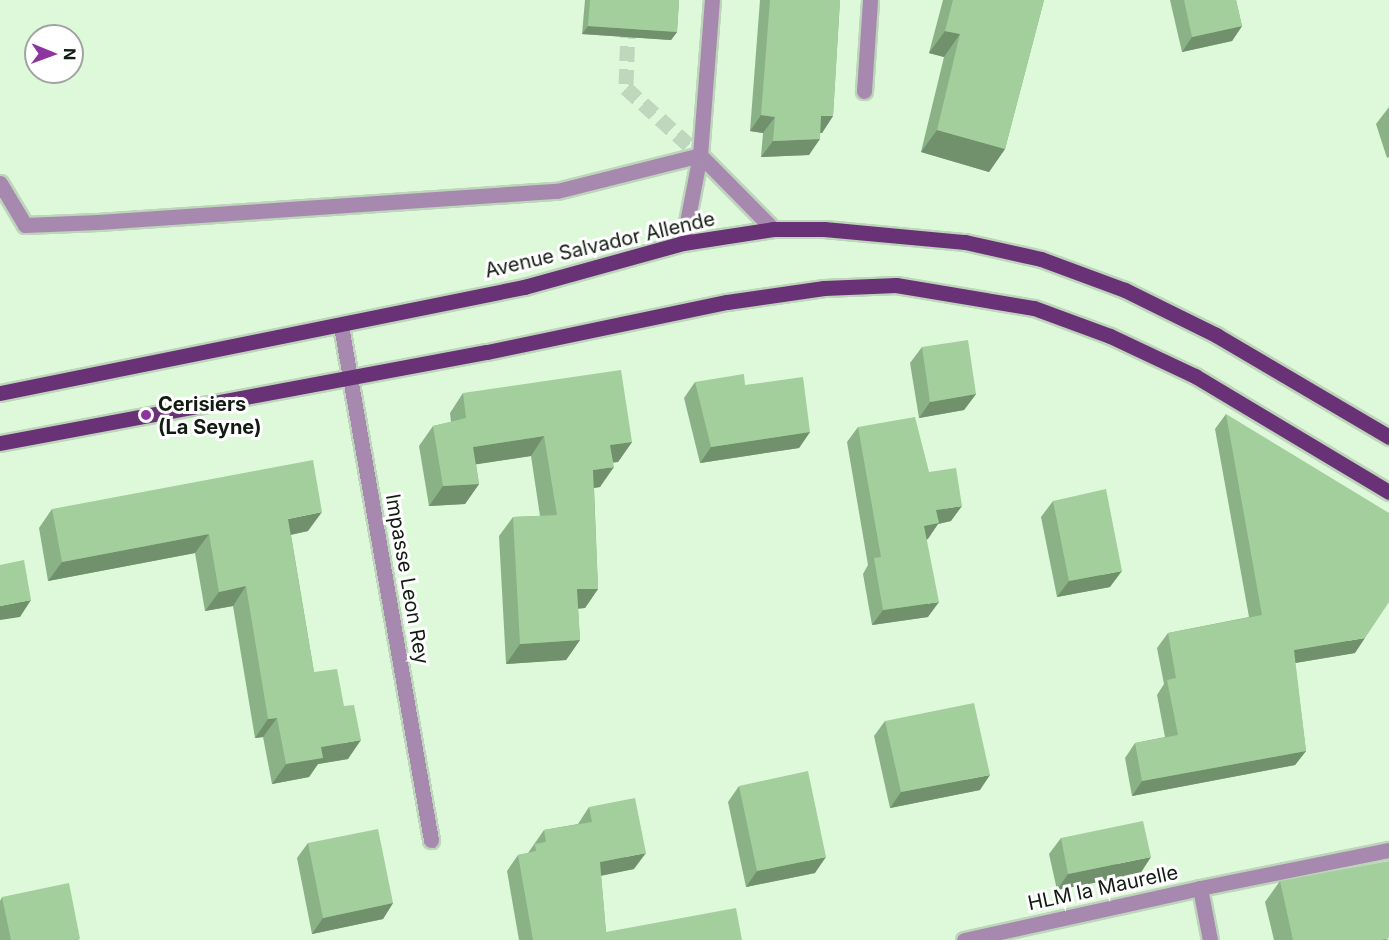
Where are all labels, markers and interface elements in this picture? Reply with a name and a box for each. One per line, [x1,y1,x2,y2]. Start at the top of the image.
north arrow [24,24,84,84]
text: N [60,48,80,61]
street label: Avenue Salvador Allende [483,207,717,283]
place label: Cerisiers (La Seyne) [158,392,262,439]
marker: Cerisiers (La Seyne) [139,408,153,422]
street label: Impasse Leon Rey [380,492,434,666]
street label: HLM la Maurelle [1026,860,1180,916]

